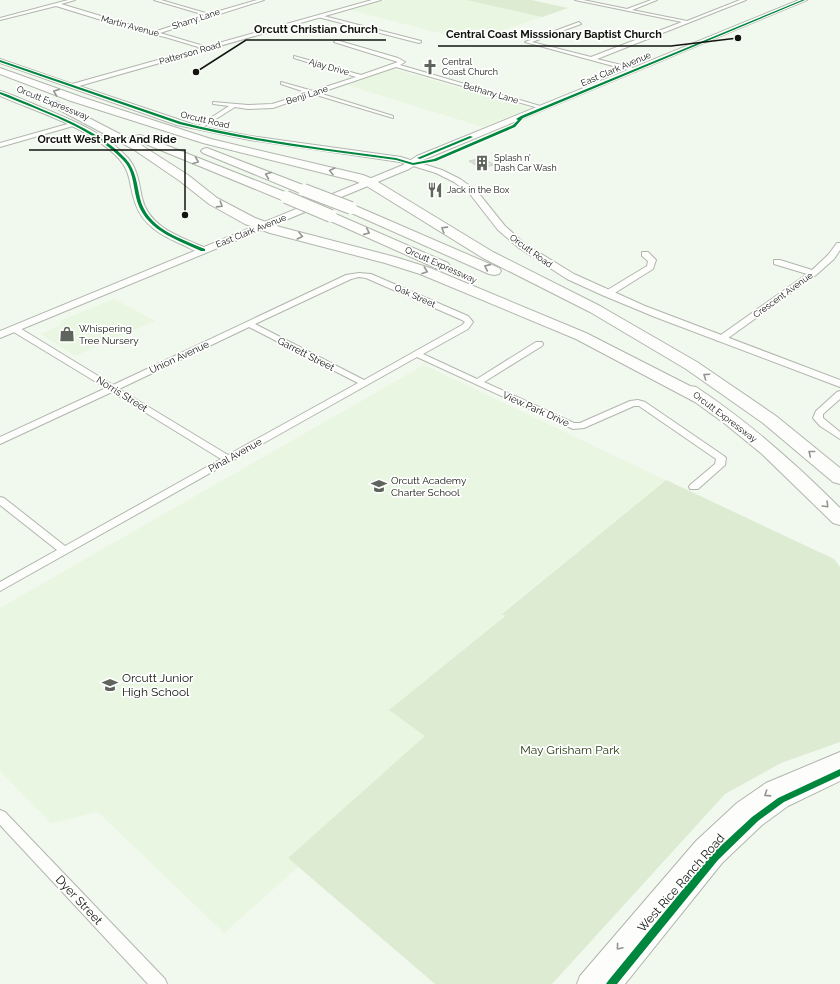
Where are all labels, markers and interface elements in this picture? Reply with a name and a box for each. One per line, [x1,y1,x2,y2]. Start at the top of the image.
street label: Sharry Lane [171,6,222,31]
street label: Martin Avenue [100,13,161,39]
callout: Orcutt Christian Church [246,17,386,40]
text: Orcutt Christian Church [254,23,378,36]
callout: Central Coast Misssionary Baptist Church [438,23,671,46]
text: Central Coast Misssionary Baptist Church [446,28,662,41]
street label: Patterson Road [158,39,222,67]
street label: East Clark Avenue [579,49,653,88]
street label: Ajay Drive [308,57,351,78]
place label: Central Coast Church [442,57,498,77]
church icon: Central Coast Church [421,58,439,76]
street label: Bethany Lane [462,80,521,106]
street label: Benji Lane [285,83,330,106]
street label: Orcutt Expressway [15,84,91,122]
one-way arrow [53,88,60,96]
street label: Orcutt Road [180,110,231,131]
callout: Orcutt West Park And Ride [29,127,185,150]
text: Orcutt West Park And Ride [37,133,177,146]
place label: Splash n’ Dash Car Wash [494,153,557,173]
building icon: Splash n’ Dash Car Wash [473,154,491,172]
one-way arrow [193,156,200,164]
one-way arrow [329,168,335,176]
one-way arrow [265,172,272,180]
restaurant icon: Jack in the Box [426,181,444,199]
place label: Jack in the Box [447,185,510,195]
one-way arrow [216,201,223,208]
street label: East Clark Avenue [214,212,288,250]
one-way arrow [441,226,448,233]
one-way arrow [362,227,370,235]
one-way arrow [296,232,303,240]
street label: Orcutt Road [508,232,554,270]
street label: Orcutt Expressway [403,245,479,285]
one-way arrow [484,264,491,272]
one-way arrow [421,267,428,275]
street label: Crescent Avenue [751,270,815,320]
street label: Oak Street [393,283,437,309]
place label: Whispering Tree Nursery [79,323,139,346]
shop icon: Whispering Tree Nursery [58,325,76,343]
street label: Garrett Street [276,335,337,373]
street label: Union Avenue [147,338,211,376]
one-way arrow [703,373,710,381]
street label: Norris Street [95,374,150,414]
street label: View Park Drive [501,389,571,429]
street label: Orcutt Expressway [691,390,759,444]
street label: Pinal Avenue [206,436,264,474]
one-way arrow [808,450,815,457]
place label: Orcutt Academy Charter School [391,475,467,498]
school or university icon: Orcutt Academy Charter School [370,477,388,495]
one-way arrow [821,500,828,508]
place label: Orcutt Junior High School [122,671,194,699]
school or university icon: Orcutt Junior High School [101,676,119,694]
park label: May Grisham Park [520,743,620,757]
one-way arrow [764,789,771,796]
street label: West Rice Ranch Road [635,831,727,935]
street label: Dyer Street [53,872,105,928]
one-way arrow [617,942,624,950]

